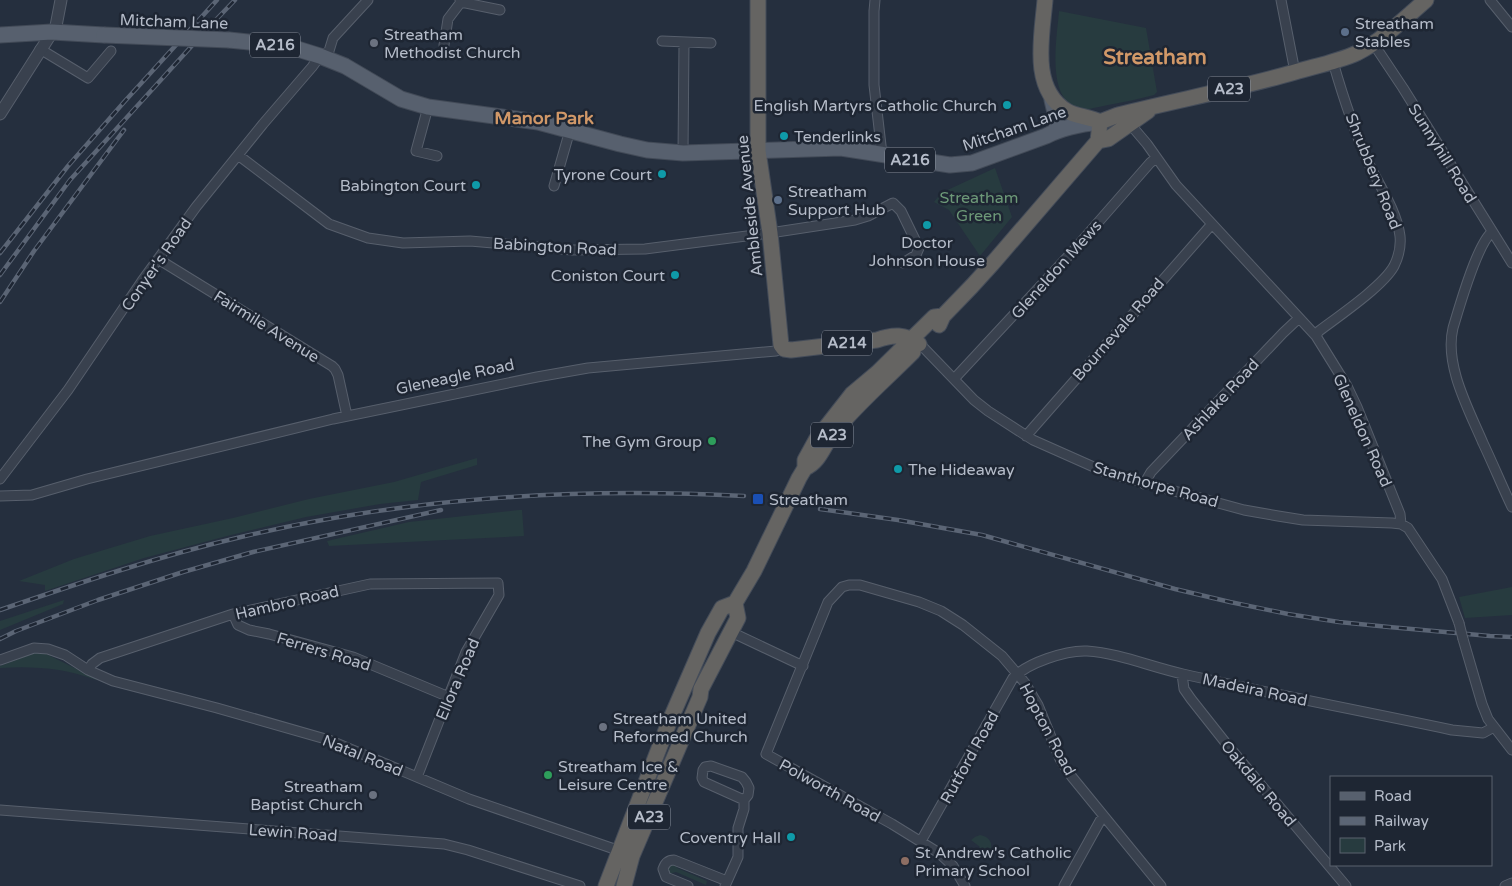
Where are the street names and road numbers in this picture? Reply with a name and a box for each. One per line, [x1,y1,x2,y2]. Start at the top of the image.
street label: Mitcham Lane [119,10,228,34]
road number: A216 [250,32,300,58]
road number: A23 [1208,76,1250,102]
street label: Sunnyhill Road [1404,100,1481,207]
street label: Mitcham Lane [960,102,1069,156]
street label: Shrubbery Road [1341,110,1406,232]
street label: Ambleside Avenue [733,134,767,278]
road number: A216 [885,148,935,172]
street label: Conyer's Road [117,214,196,315]
street label: Gleneldon Mews [1007,216,1106,323]
street label: Babington Road [493,234,617,260]
street label: Bournevale Road [1069,274,1169,385]
street label: Fairmile Avenue [210,286,323,367]
road number: A214 [822,330,872,356]
street label: Gleneagle Road [394,355,516,399]
street label: Ashlake Road [1178,355,1264,445]
street label: Gleneldon Road [1328,371,1396,490]
road number: A23 [811,422,853,448]
street label: Stanthorpe Road [1091,458,1221,512]
street label: Hambro Road [233,581,341,625]
street label: Ferrers Road [274,628,373,676]
street label: Ellora Road [432,635,484,724]
street label: Madeira Road [1200,669,1309,711]
street label: Hopton Road [1014,680,1080,779]
street label: Rutford Road [936,708,1004,807]
street label: Natal Road [319,731,406,781]
street label: Oakdale Road [1216,736,1300,831]
street label: Polworth Road [775,755,884,827]
road number: A23 [628,804,670,830]
street label: Lewin Road [248,820,338,846]

